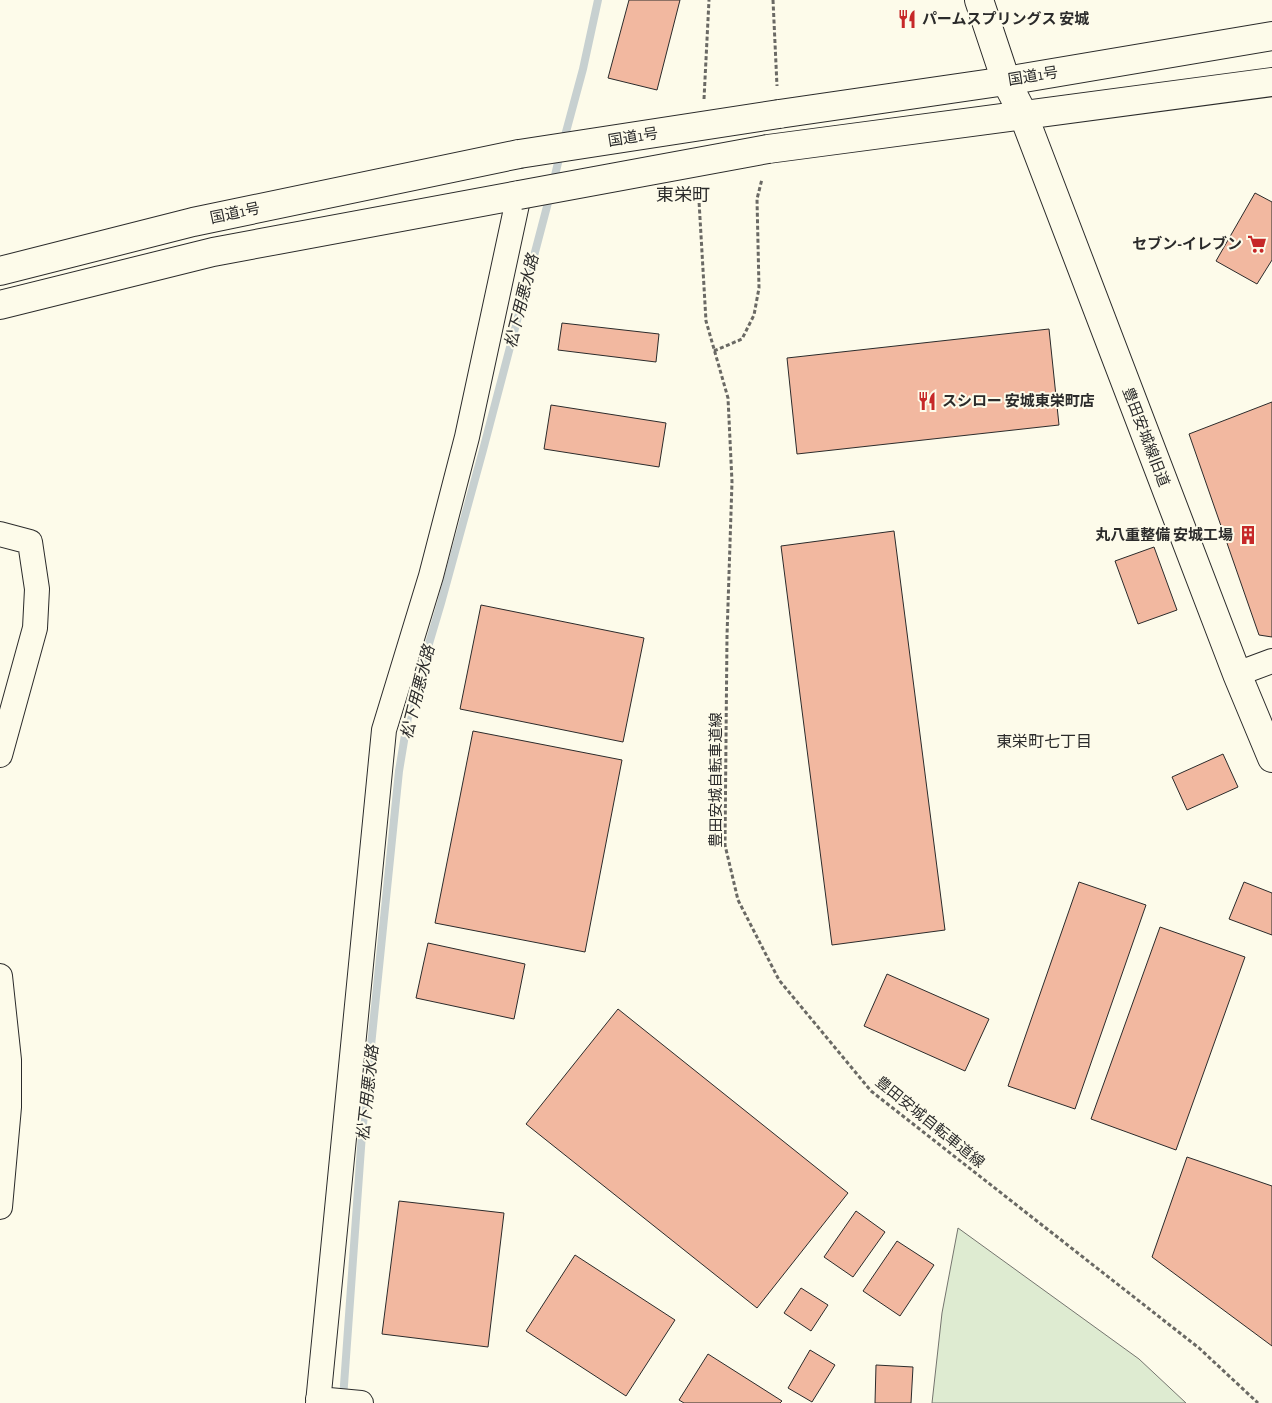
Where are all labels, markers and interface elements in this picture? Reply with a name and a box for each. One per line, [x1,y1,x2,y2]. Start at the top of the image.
restaurant icon: パームスプリングス 安城 [896,8,918,30]
place label: パームスプリングス 安城 [922,10,1089,28]
street label: 国道1号 [1007,63,1059,89]
street label: 国道1号 [607,124,659,150]
district label: 東栄町 [656,184,710,206]
street label: 国道1号 [208,199,262,227]
supermarket icon: セブン-イレブン [1246,233,1268,255]
place label: セブン-イレブン [1132,235,1242,253]
water label: 松下用悪水路 [501,250,543,350]
street label: 豊田安城線旧道 [1119,385,1173,489]
restaurant icon: スシロー 安城東栄町店 [916,390,938,412]
place label: スシロー 安城東栄町店 [942,392,1095,410]
building icon: 丸八重整備 安城工場 [1237,524,1259,546]
place label: 丸八重整備 安城工場 [1095,526,1233,544]
water label: 松下用悪水路 [397,641,439,741]
street label: 豊田安城自転車道線 [707,712,725,848]
district label: 東栄町七丁目 [996,732,1092,751]
water label: 松下用悪水路 [353,1042,382,1142]
street label: 豊田安城自転車道線 [872,1073,988,1171]

